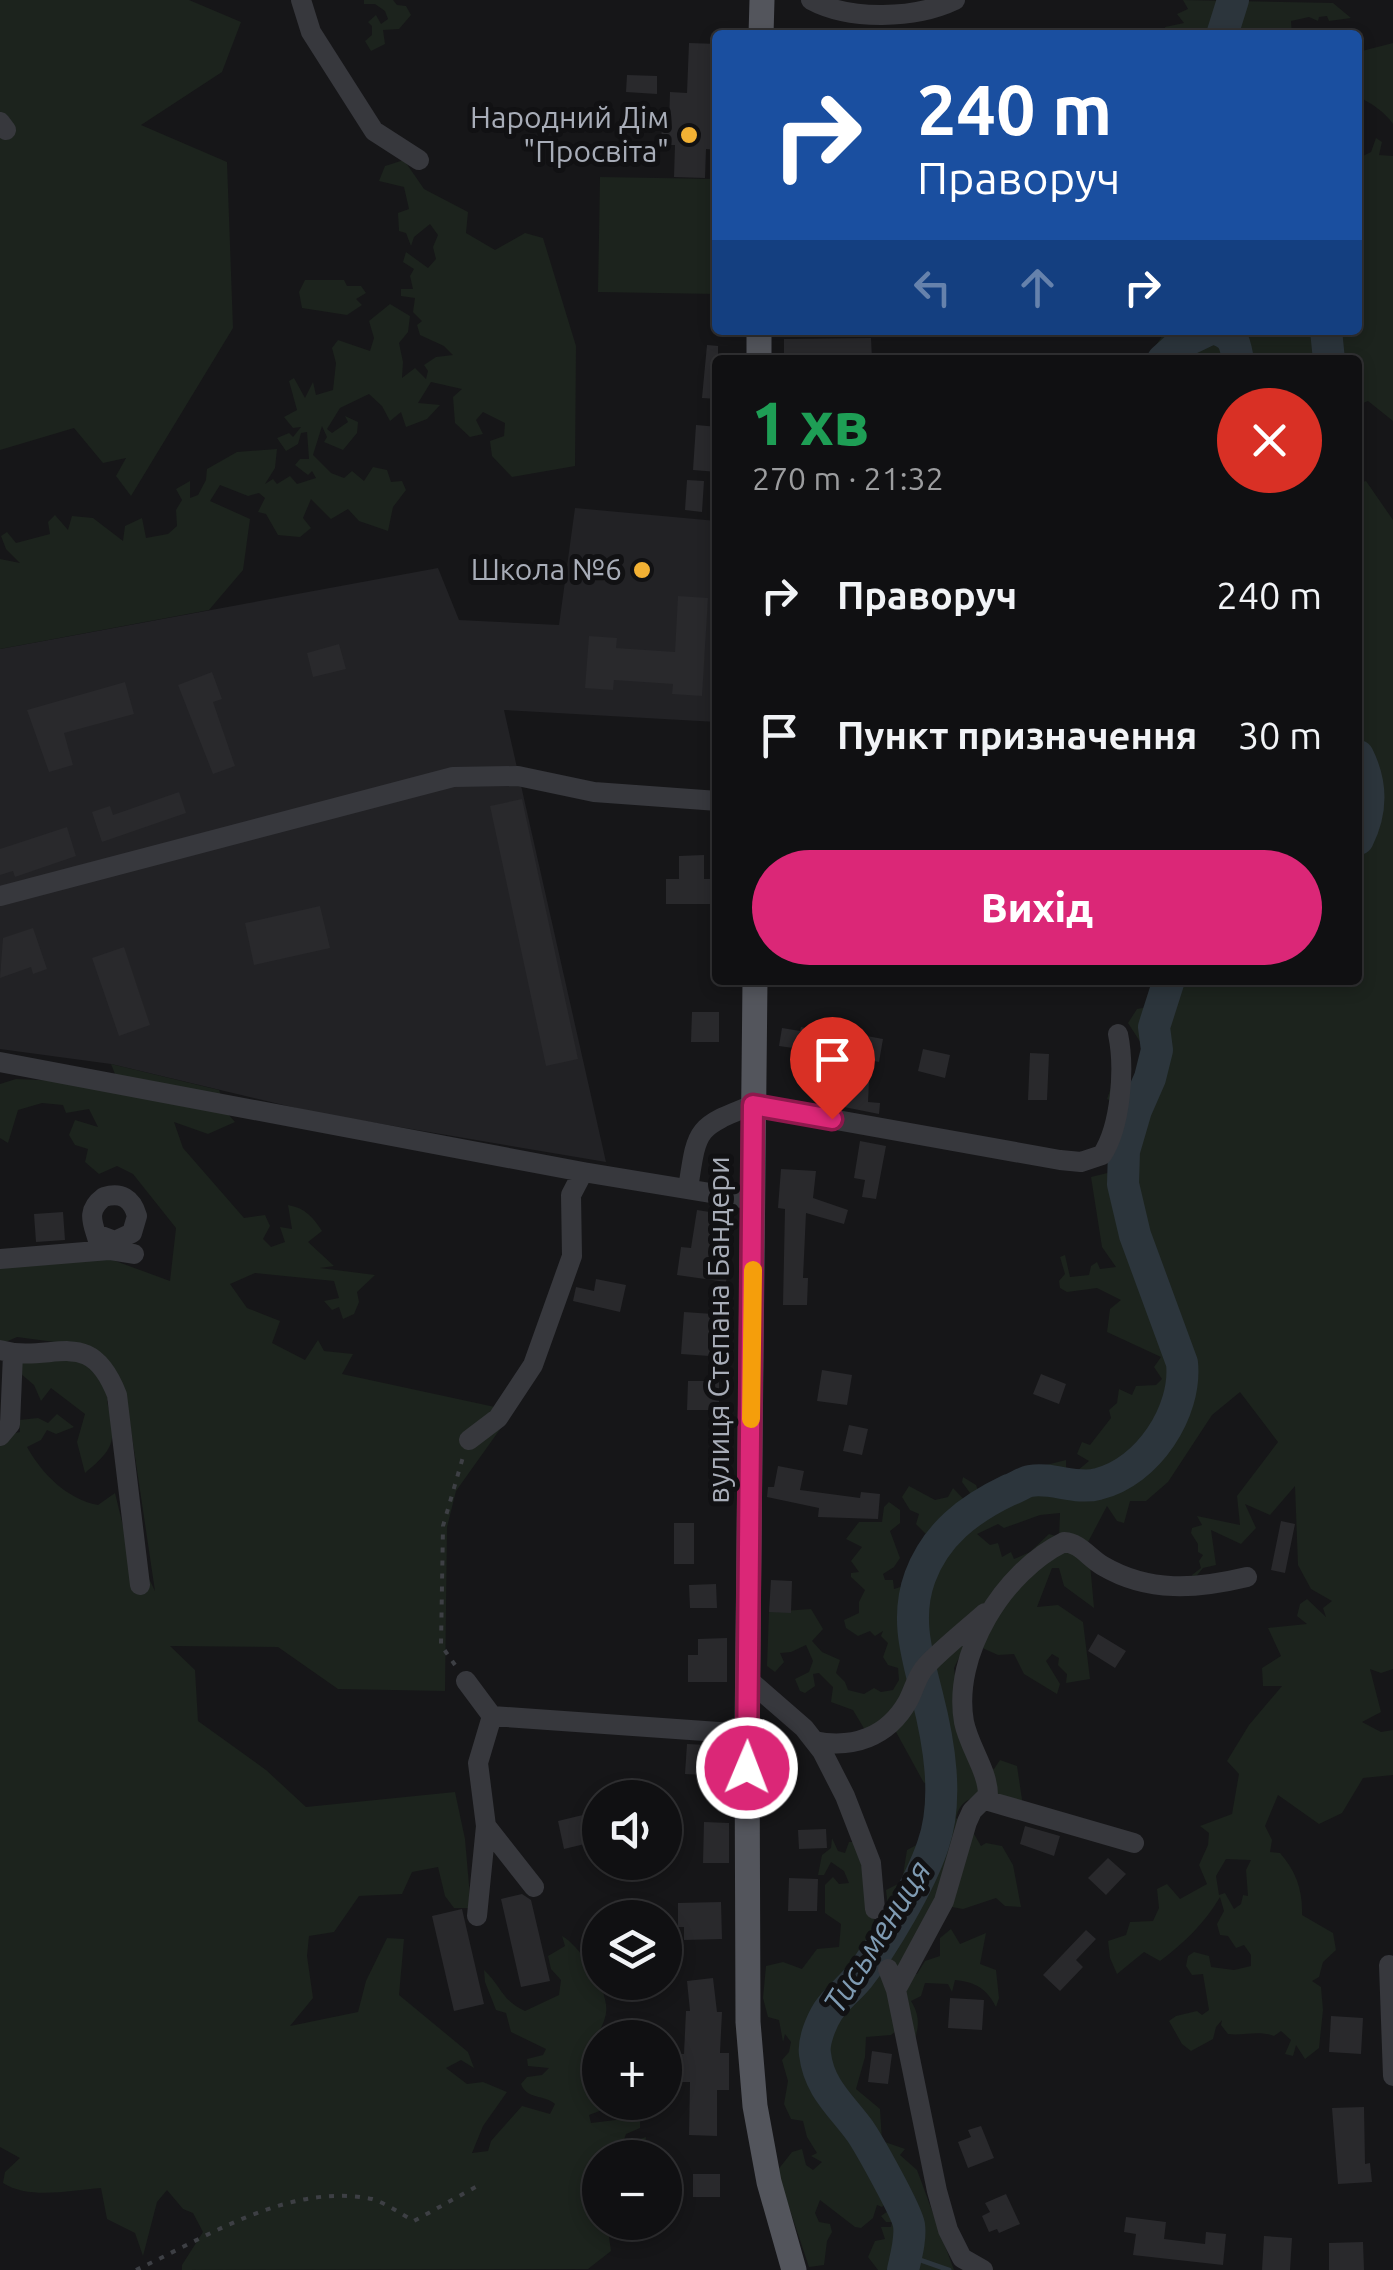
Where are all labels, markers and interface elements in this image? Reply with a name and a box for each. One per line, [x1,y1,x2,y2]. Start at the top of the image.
icon: right [752,70,882,200]
text: 240 m [917,70,1112,148]
place label: Народний Дім "Просвіта" [470,100,669,168]
marker: Народний Дім "Просвіта" [678,124,700,146]
text: Праворуч [917,152,1120,203]
icon: left [905,260,960,315]
icon: ahead [1010,260,1065,315]
icon: right [1115,260,1170,315]
button: close [1217,388,1322,493]
text: 1 хв [752,389,869,456]
text: 270 m · 21:32 [752,460,944,496]
place label: Школа №6 [471,552,622,586]
marker: Школа №6 [631,559,653,581]
icon: right [752,568,807,623]
text: Праворуч [837,574,1017,616]
text: 240 m [1216,574,1322,616]
icon: arrive [752,708,807,763]
text: Пункт призначення [837,714,1197,756]
text: 30 m [1238,714,1322,756]
button: Вихід [752,850,1322,965]
pin [790,1017,875,1120]
icon: arrive [805,1032,860,1087]
street label: вулиця Степана Бандери [701,1156,735,1504]
position arrow [695,1716,799,1820]
map controls [582,1780,682,2240]
button: sound [582,1780,682,1880]
water label: Тисьмениця [815,1854,937,2019]
button: layers [582,1900,682,2000]
button: + [582,2020,682,2120]
button: − [582,2140,682,2240]

